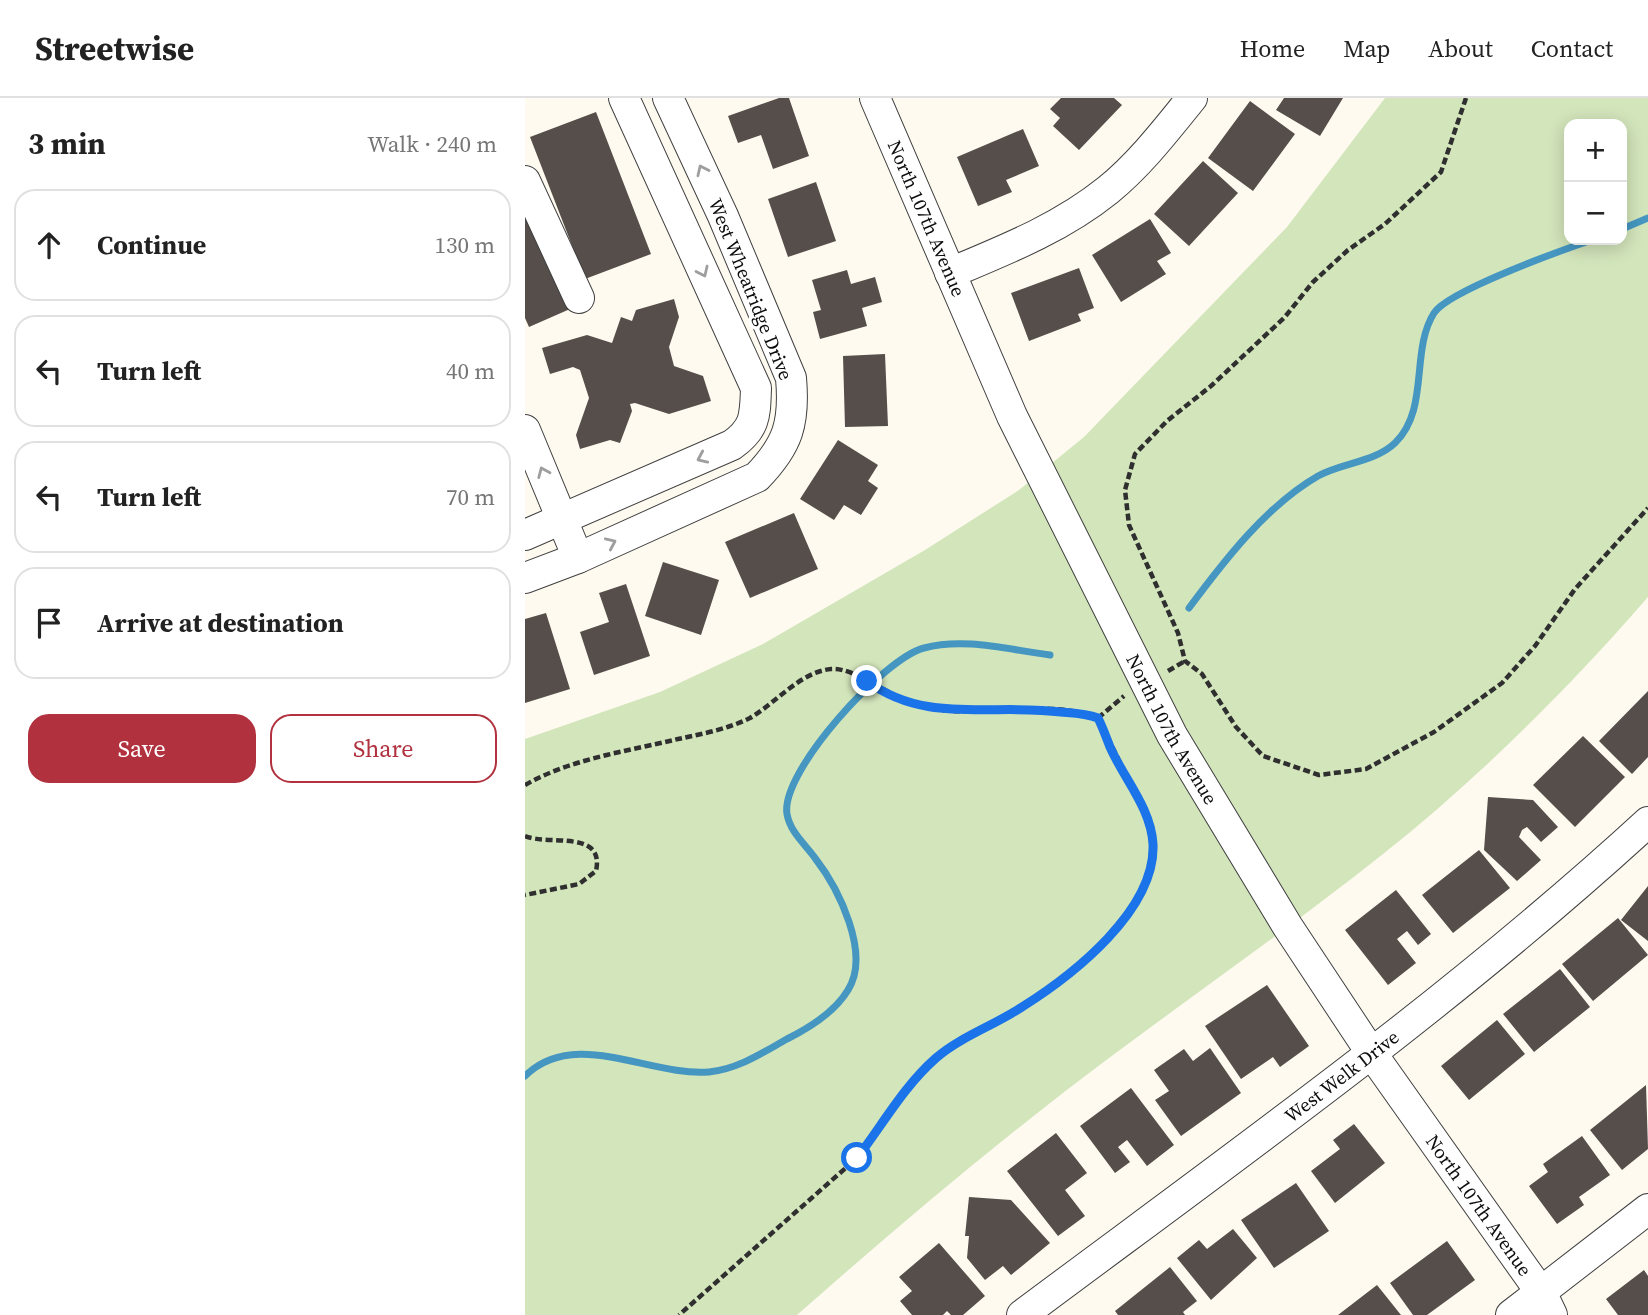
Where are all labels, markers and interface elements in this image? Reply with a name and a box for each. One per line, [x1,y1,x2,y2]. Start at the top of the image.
text: Streetwise [35,26,194,71]
text: Home [1240,32,1305,65]
text: Map [1343,32,1390,65]
text: About [1428,32,1493,65]
text: Contact [1531,32,1613,65]
map controls [1564,119,1627,245]
button: + [1564,119,1627,182]
text: 3 min [28,123,106,164]
text: Walk · 240 m [367,128,497,160]
street label: North 107th Avenue [882,136,972,300]
one-way arrow [696,165,710,177]
button: − [1564,182,1627,245]
street label: West Wheatridge Drive [703,194,799,384]
icon: ahead [30,226,68,264]
text: Continue [97,227,206,263]
text: 130 m [434,229,495,261]
one-way arrow [695,264,709,277]
icon: left [30,352,68,390]
text: Turn left [97,353,201,389]
text: 40 m [446,355,495,387]
one-way arrow [697,450,709,464]
one-way arrow [537,467,551,479]
icon: left [30,478,68,516]
text: Turn left [97,479,201,515]
text: 70 m [446,481,495,513]
one-way arrow [604,537,616,551]
icon: arrive [30,604,68,642]
text: Arrive at destination [97,605,344,641]
street label: North 107th Avenue [1120,650,1224,809]
route end [851,665,882,696]
button: Save [28,714,256,783]
button: Share [270,714,497,783]
street label: West Welk Drive [1279,1024,1404,1128]
street label: North 107th Avenue [1420,1129,1538,1281]
route start [841,1142,872,1173]

